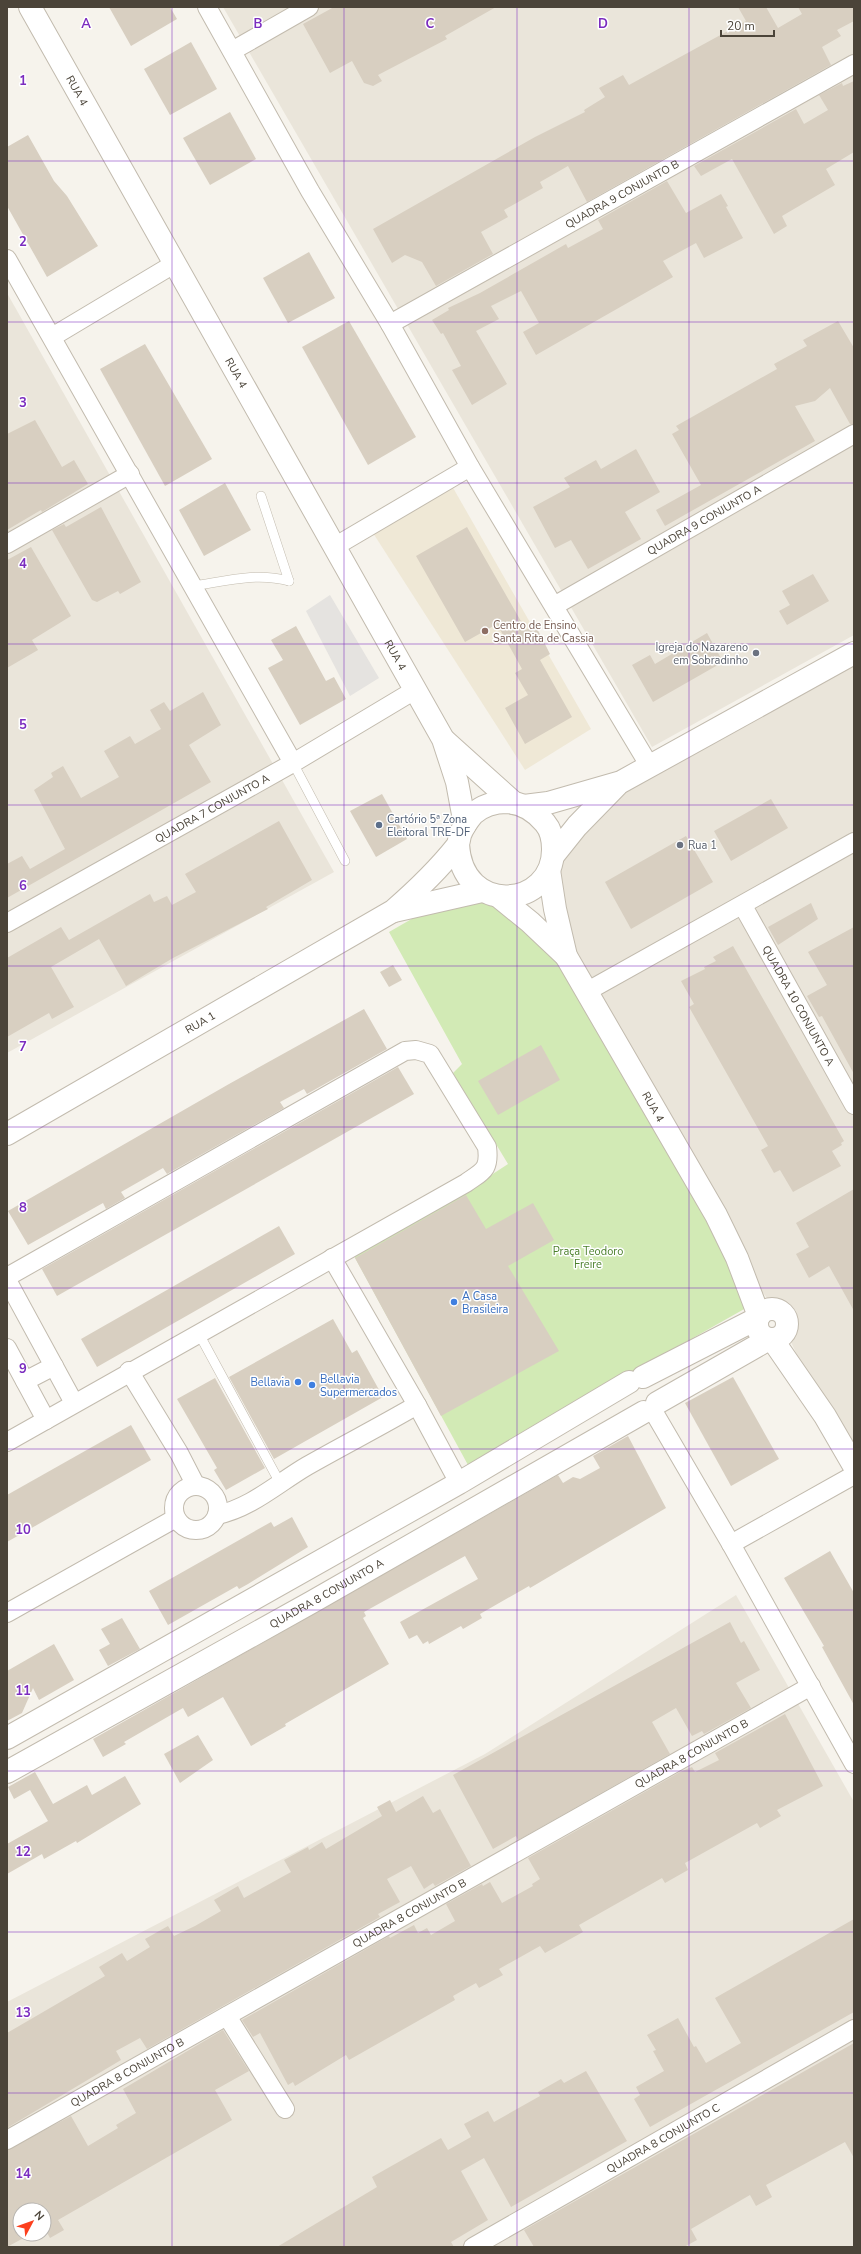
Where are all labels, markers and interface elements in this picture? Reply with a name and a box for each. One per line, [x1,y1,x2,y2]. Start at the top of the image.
scale bar [721,12,774,38]
text: A [81,15,91,33]
text: B [254,15,263,33]
text: C [426,15,435,33]
text: D [598,15,608,33]
text: 20 m [727,18,755,34]
text: 1 [19,72,27,90]
street label: RUA 4 [62,73,92,109]
street label: QUADRA 9 CONJUNTO B [563,156,682,232]
text: 2 [19,233,27,251]
street label: RUA 4 [221,355,251,391]
text: 3 [19,394,27,412]
street label: QUADRA 9 CONJUNTO A [645,482,764,559]
text: 4 [19,555,27,573]
place label: Centro de Ensino Santa Rita de Cassia [493,618,594,646]
marker: Centro de Ensino Santa Rita de Cassia [480,626,490,636]
street label: RUA 4 [381,637,410,674]
place label: Igreja do Nazareno em Sobradinho [655,640,748,668]
marker: Igreja do Nazareno em Sobradinho [751,648,761,658]
text: 5 [19,716,27,734]
street label: QUADRA 7 CONJUNTO A [152,771,272,847]
place label: Cartório 5ª Zona Eleitoral TRE-DF [387,812,470,840]
marker: Cartório 5ª Zona Eleitoral TRE-DF [374,820,384,830]
place label: Rua 1 [688,838,717,853]
marker: Rua 1 [675,840,685,850]
text: 6 [19,877,27,895]
street label: QUADRA 10 CONJUNTO A [759,943,838,1069]
street label: RUA 1 [182,1008,218,1038]
text: 7 [19,1038,27,1056]
street label: RUA 4 [638,1089,668,1125]
text: 8 [19,1199,27,1217]
park label: Praça Teodoro Freire [553,1244,623,1272]
place label: A Casa Brasileira [462,1289,508,1317]
marker: A Casa Brasileira [449,1297,459,1307]
text: 9 [19,1360,27,1378]
place label: Bellavia Supermercados [320,1372,397,1400]
place label: Bellavia [250,1375,290,1390]
marker: Bellavia [293,1377,303,1387]
marker: Bellavia Supermercados [307,1380,317,1390]
text: 10 [15,1521,31,1539]
street label: QUADRA 8 CONJUNTO A [267,1556,387,1632]
text: 11 [15,1682,31,1700]
street label: QUADRA 8 CONJUNTO B [632,1716,751,1792]
text: 12 [15,1843,31,1861]
street label: QUADRA 8 CONJUNTO B [350,1875,469,1951]
text: 13 [15,2004,31,2022]
street label: QUADRA 8 CONJUNTO B [68,2034,187,2111]
street label: QUADRA 8 CONJUNTO C [604,2100,723,2177]
text: 14 [15,2165,31,2183]
north arrow [12,2202,52,2242]
text: N [31,2208,48,2224]

